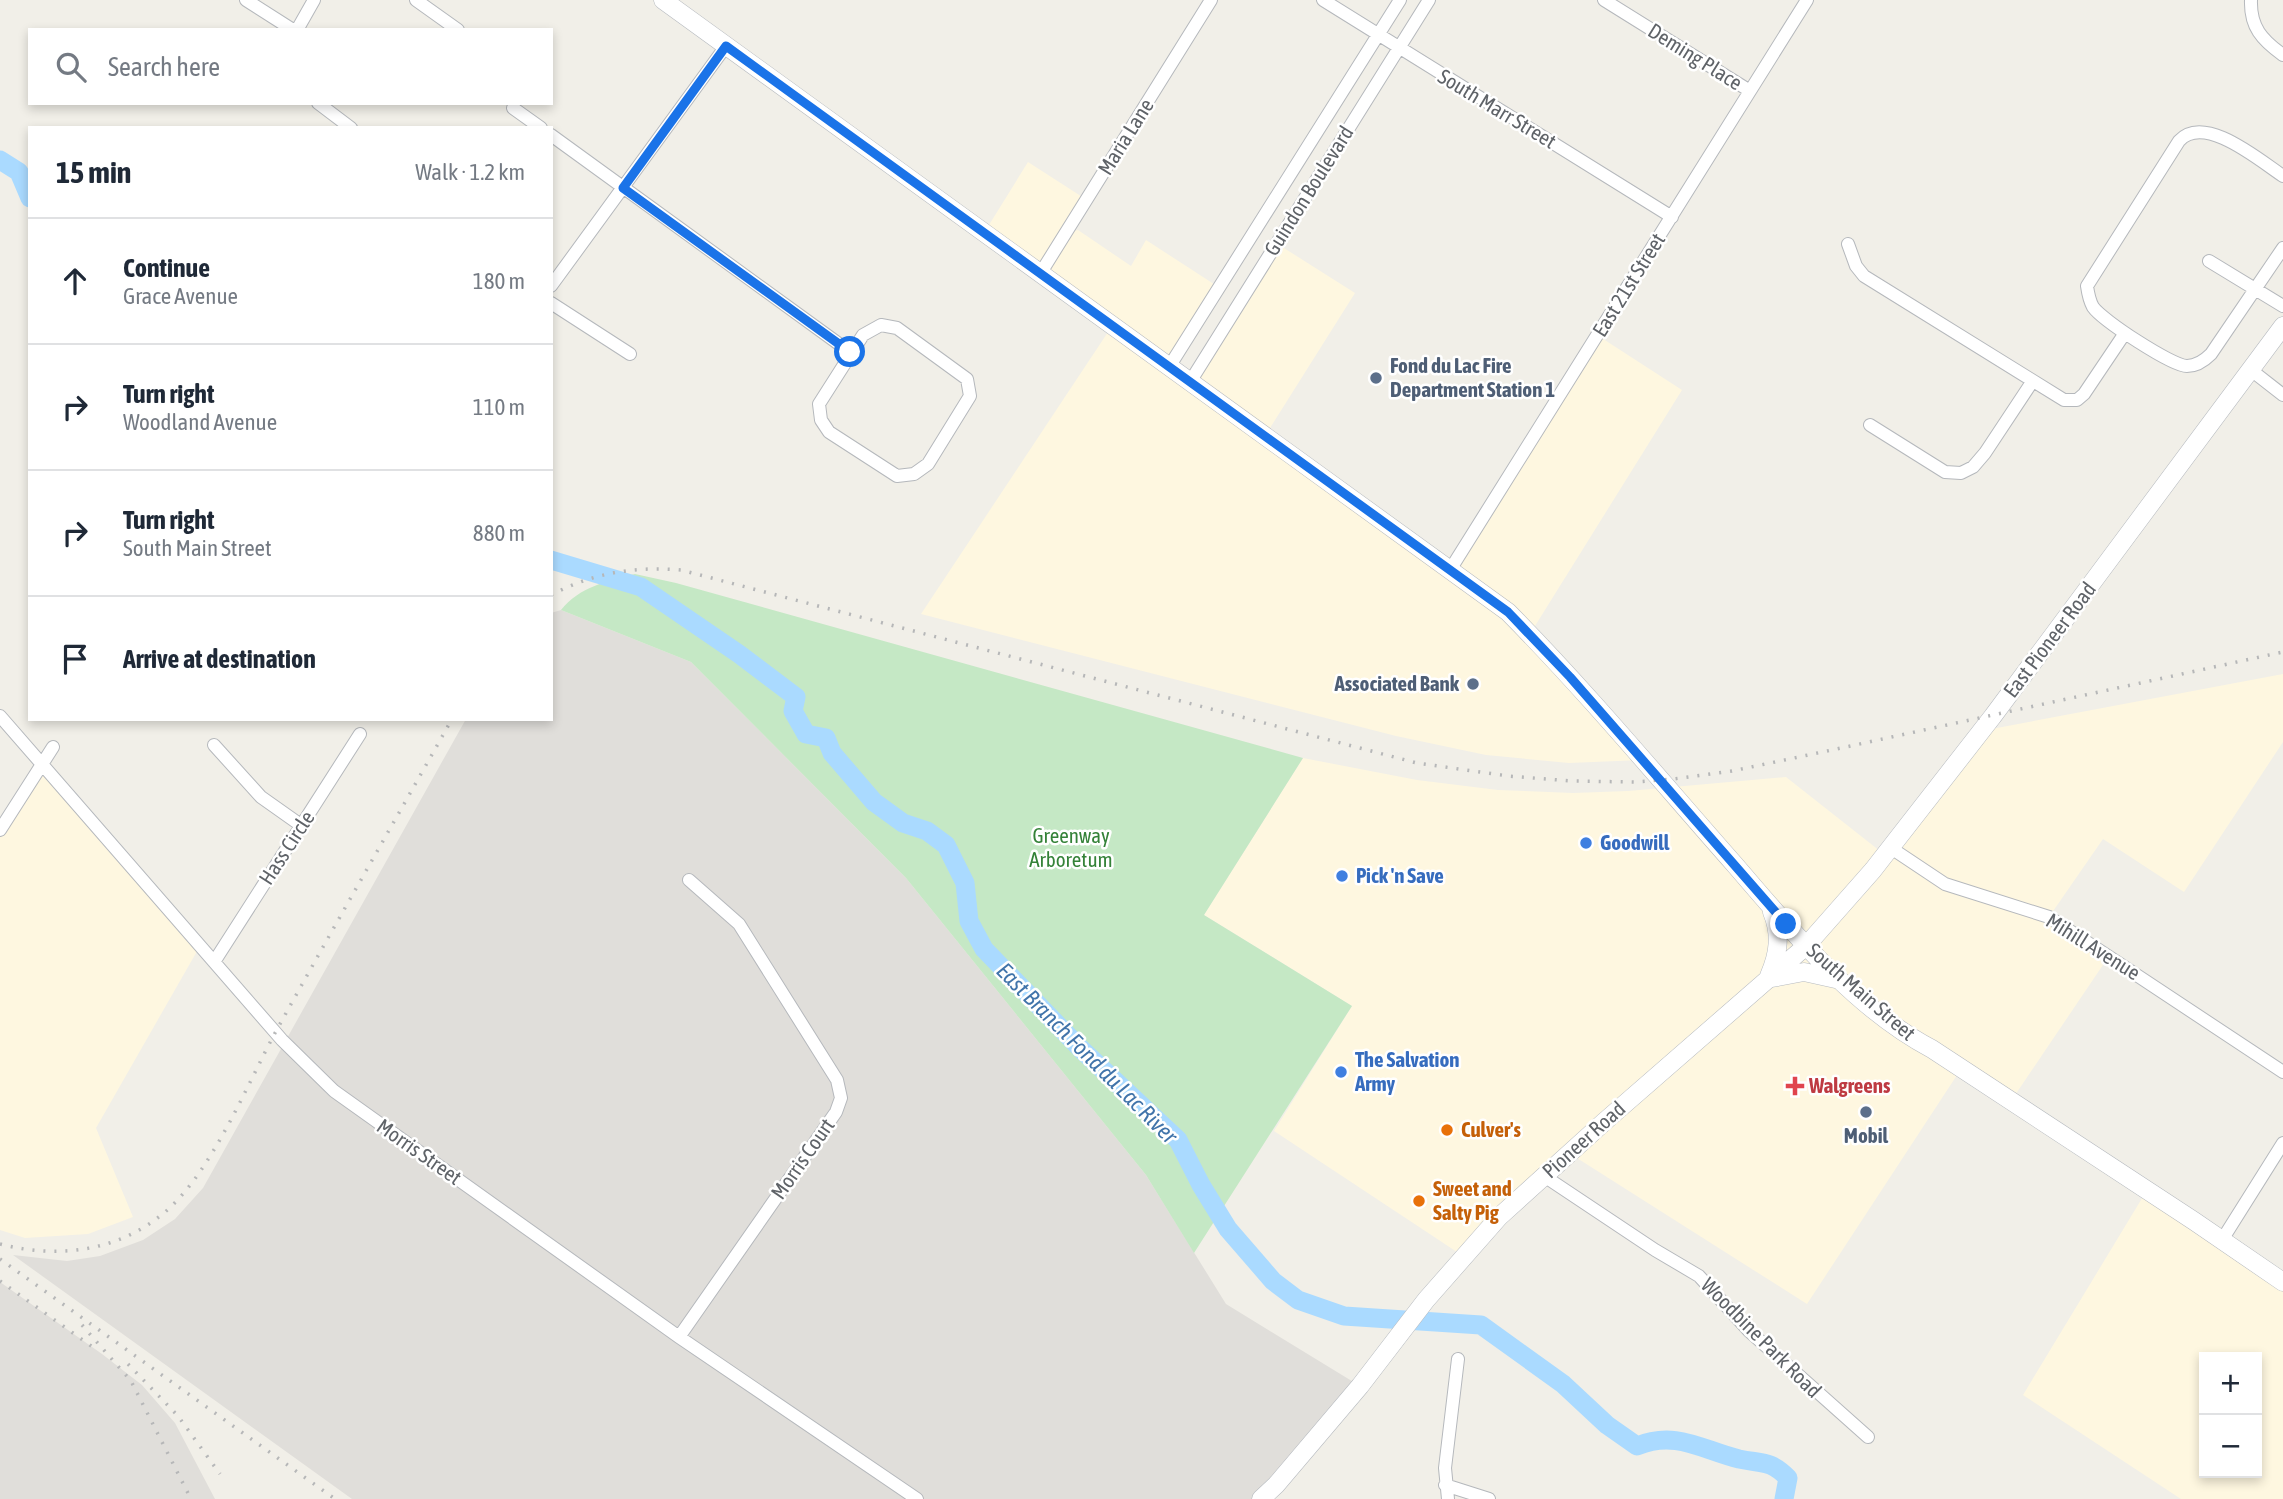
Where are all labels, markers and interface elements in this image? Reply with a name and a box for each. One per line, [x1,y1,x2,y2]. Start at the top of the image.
street label: Deming Place [1644,18,1747,94]
search box [28,28,553,105]
icon: search [52,48,90,86]
text: Search here [108,52,220,82]
street label: South Marr Street [1434,64,1561,153]
street label: Maria Lane [1092,94,1158,179]
street label: Guindon Boulevard [1259,121,1358,260]
text: 15 min [56,155,131,189]
text: Walk · 1.2 km [415,159,525,185]
street label: East 21st Street [1587,228,1669,341]
text: Continue [123,253,210,283]
icon: ahead [56,262,94,300]
text: 180 m [473,268,525,294]
text: Grace Avenue [123,283,238,309]
route start [834,336,865,367]
place label: Fond du Lac Fire Department Station 1 [1390,353,1555,401]
marker: Fond du Lac Fire Department Station 1 [1368,370,1384,386]
text: Turn right [123,379,214,409]
icon: right [56,388,94,426]
text: 110 m [473,394,525,420]
text: Woodland Avenue [123,409,277,435]
text: Turn right [123,505,214,535]
icon: right [56,514,94,552]
text: 880 m [473,520,525,546]
text: South Main Street [123,535,272,561]
street label: East Pioneer Road [1998,577,2100,702]
icon: arrive [56,640,94,678]
text: Arrive at destination [123,644,316,674]
place label: Associated Bank [1333,671,1460,695]
marker: Associated Bank [1465,676,1481,692]
street label: Hass Circle [254,806,319,889]
park label: Greenway Arboretum [1029,823,1113,871]
place label: Goodwill [1600,830,1670,854]
marker: Goodwill [1578,835,1594,851]
place label: Pick 'n Save [1356,863,1444,887]
marker: Pick 'n Save [1334,868,1350,884]
route end [1770,908,1801,939]
street label: Mihill Avenue [2042,908,2145,984]
street label: South Main Street [1803,938,1921,1045]
water label: East Branch Fond du Lac River [991,957,1184,1150]
place label: The Salvation Army [1354,1047,1459,1095]
marker: The Salvation Army [1333,1064,1349,1080]
place label: Walgreens [1808,1073,1891,1097]
marker: Walgreens [1787,1078,1803,1094]
street label: Pioneer Road [1537,1096,1630,1183]
marker: Mobil [1858,1104,1874,1120]
street label: Morris Street [373,1113,466,1189]
street label: Morris Court [766,1113,839,1203]
place label: Culver's [1461,1117,1522,1141]
marker: Culver's [1439,1122,1455,1138]
place label: Mobil [1844,1123,1889,1147]
place label: Sweet and Salty Pig [1433,1176,1512,1224]
marker: Sweet and Salty Pig [1411,1193,1427,1209]
street label: Woodbine Park Road [1697,1272,1827,1402]
map controls [2199,1352,2262,1478]
button: + [2199,1352,2262,1415]
button: − [2199,1415,2262,1478]

